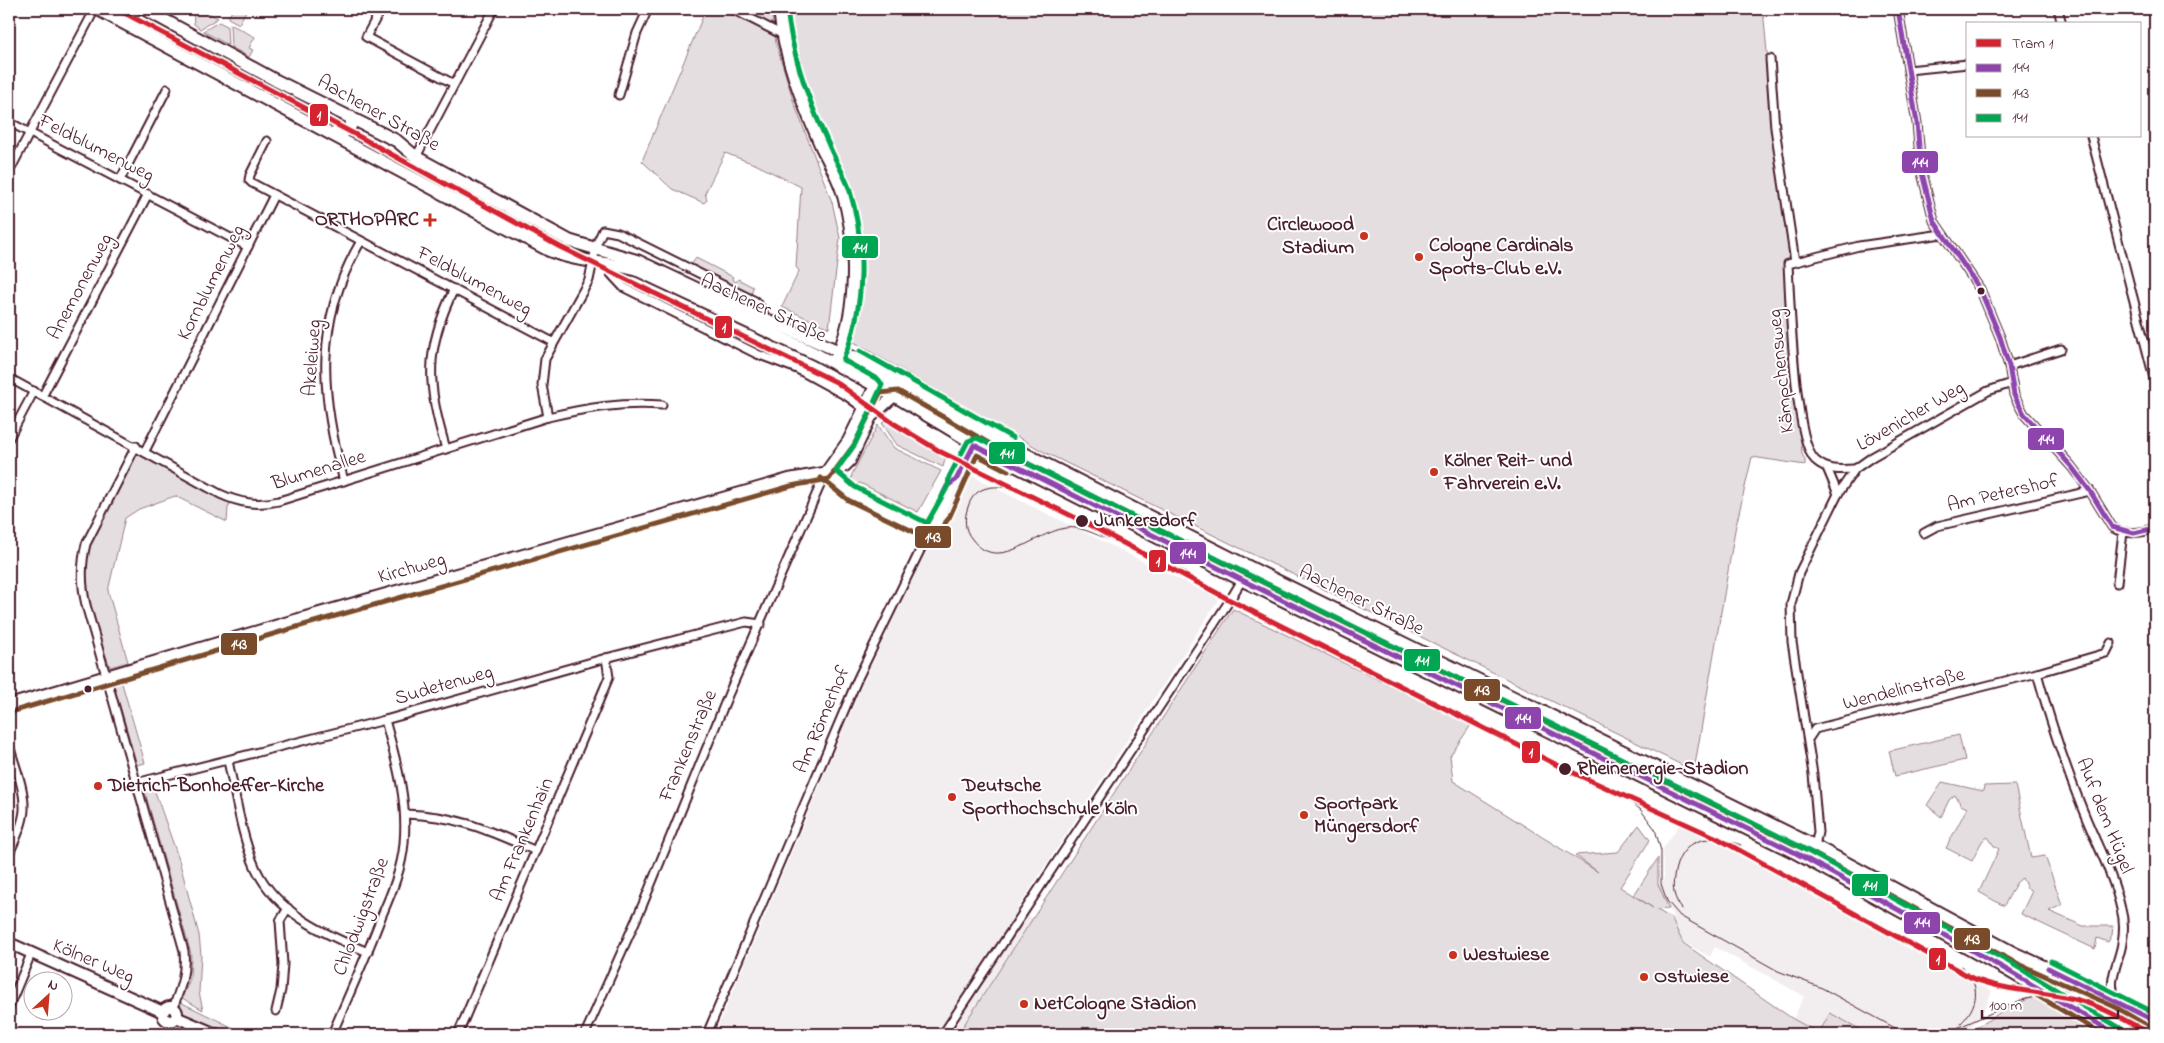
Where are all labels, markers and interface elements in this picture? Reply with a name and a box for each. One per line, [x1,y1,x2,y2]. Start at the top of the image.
legend [1966,22,2142,138]
text: Tram 1 [2012,33,2054,55]
text: 144 [2012,57,2029,79]
street label: Aachener Straße [311,68,445,160]
text: 143 [2012,83,2029,105]
line badge: 1 [309,103,329,127]
text: 1 [317,106,322,127]
street label: Feldblumenweg [32,107,159,192]
text: 141 [2012,107,2028,129]
line badge: 144 [1901,150,1939,174]
text: 144 [1912,153,1928,174]
place label: ORTHOPARC [315,206,419,235]
place label: Circlewood Stadium [1267,211,1355,263]
marker: ORTHOPARC [423,213,437,227]
street label: Kornblumenweg [170,220,254,346]
street label: Anemonenweg [41,229,122,346]
marker: Circlewood Stadium [1358,230,1370,242]
place label: Cologne Cardinals Sports-Club e.V. [1429,232,1573,284]
line badge: 141 [841,235,879,259]
text: 141 [853,238,868,259]
street label: Feldblumenweg [410,239,537,325]
marker: Cologne Cardinals Sports-Club e.V. [1413,251,1425,263]
street label: Aachener Straße [695,267,831,351]
unlabelled marker [1976,286,1986,296]
street label: Kämpchensweg [1761,307,1804,435]
line badge: 1 [714,315,733,339]
text: 1 [722,318,727,339]
street label: Akeleiweg [296,319,331,398]
street label: Lövenicher Weg [1852,374,1971,461]
line badge: 144 [2027,427,2065,451]
text: 144 [2038,430,2054,451]
line badge: 141 [988,441,1026,465]
street label: Blumenallee [268,443,370,499]
text: 141 [1000,444,1015,465]
place label: Kölner Reit- und Fahrverein e.V. [1443,447,1573,499]
marker: Kölner Reit- und Fahrverein e.V. [1428,466,1440,478]
street label: Am Petershof [1944,467,2062,521]
place label: Junkersdorf [1094,507,1197,536]
marker: Junkersdorf [1074,513,1090,529]
line badge: 143 [914,525,952,549]
text: 143 [925,528,941,549]
line badge: 144 [1169,541,1207,565]
text: 144 [1180,544,1196,565]
street label: Kirchweg [375,546,449,593]
line badge: 1 [1148,549,1167,573]
text: 1 [1156,552,1161,573]
street label: Aachener Straße [1293,558,1429,644]
line badge: 143 [220,632,258,656]
text: 143 [231,635,247,656]
line badge: 141 [1403,648,1441,672]
text: 141 [1415,651,1430,672]
street label: Sudetenweg [391,658,497,715]
street label: Am Römerhof [787,661,859,778]
street label: Wendelinstraße [1840,661,1968,719]
line badge: 143 [1463,678,1501,702]
text: 143 [1474,681,1490,702]
unlabelled marker [83,684,93,694]
street label: Frankenstraße [652,685,726,807]
line badge: 144 [1504,706,1542,730]
text: 144 [1515,709,1531,730]
line badge: 1 [1521,740,1541,764]
text: 1 [1529,743,1534,764]
street label: Auf dem Hügel [2067,754,2140,879]
place label: Rheinenergie-Stadion [1577,755,1749,785]
marker: Rheinenergie-Stadion [1557,761,1573,777]
place label: Dietrich-Bonhoeffer-Kirche [107,772,325,801]
place label: Deutsche Sporthochschule Köln [961,772,1137,824]
street label: Am Frankenhain [484,773,562,907]
marker: Dietrich-Bonhoeffer-Kirche [92,780,104,792]
place label: Sportpark Müngersdorf [1314,790,1420,843]
marker: Deutsche Sporthochschule Köln [946,791,958,803]
marker: Sportpark Müngersdorf [1298,809,1310,821]
street label: Chlodwigstraße [326,854,399,981]
line badge: 141 [1851,873,1889,897]
text: 141 [1863,876,1878,897]
line badge: 144 [1903,911,1941,935]
text: 144 [1914,913,1930,934]
line badge: 143 [1953,927,1991,951]
text: 143 [1964,930,1980,951]
street label: Kölner Weg [47,932,138,993]
place label: Westwiese [1463,941,1550,970]
line badge: 1 [1928,947,1947,971]
marker: Westwiese [1447,949,1459,961]
text: 1 [1936,950,1941,971]
place label: Ostwiese [1654,963,1730,992]
north arrow [22,970,72,1020]
marker: Ostwiese [1638,971,1650,983]
text: N [44,974,62,997]
scale bar [1982,988,2118,1020]
place label: NetCologne Stadion [1034,990,1196,1020]
text: 100 m [1989,995,2022,1017]
marker: NetCologne Stadion [1018,998,1030,1010]

